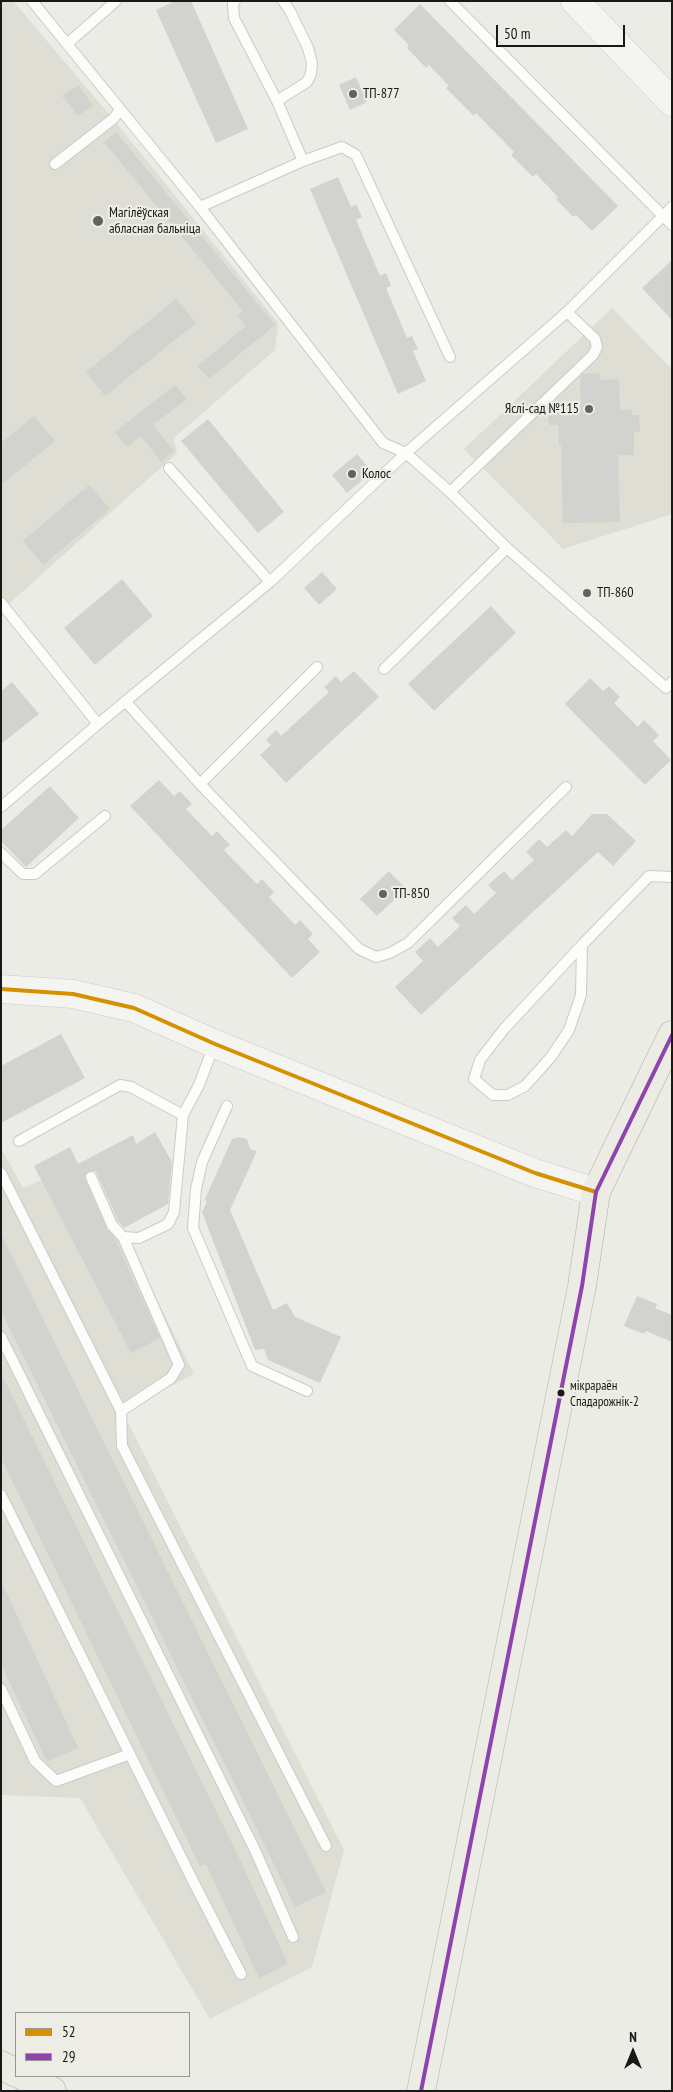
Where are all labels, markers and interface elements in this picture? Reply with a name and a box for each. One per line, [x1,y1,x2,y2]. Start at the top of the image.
scale bar [498,15,627,47]
text: 50 m [504,24,530,43]
place label: ТП-877 [363,86,400,102]
marker: ТП-877 [347,88,359,100]
place label: Магілёўская абласная бальніца [109,205,201,238]
marker: Магілёўская абласная бальніца [91,214,105,228]
place label: Яслі-сад №115 [505,401,579,417]
marker: Яслі-сад №115 [583,403,595,415]
place label: Колос [362,466,391,482]
marker: Колос [346,468,358,480]
place label: ТП-860 [597,585,634,601]
marker: ТП-860 [581,587,593,599]
place label: ТП-850 [393,886,430,902]
marker: ТП-850 [377,888,389,900]
place label: мікрараён Спадарожнік-2 [570,1378,639,1409]
marker: мікрараён Спадарожнік-2 [556,1388,566,1398]
legend [15,2012,190,2077]
text: 52 [62,2022,76,2041]
north arrow [608,2027,658,2077]
text: N [629,2028,637,2046]
text: 29 [62,2047,76,2066]

